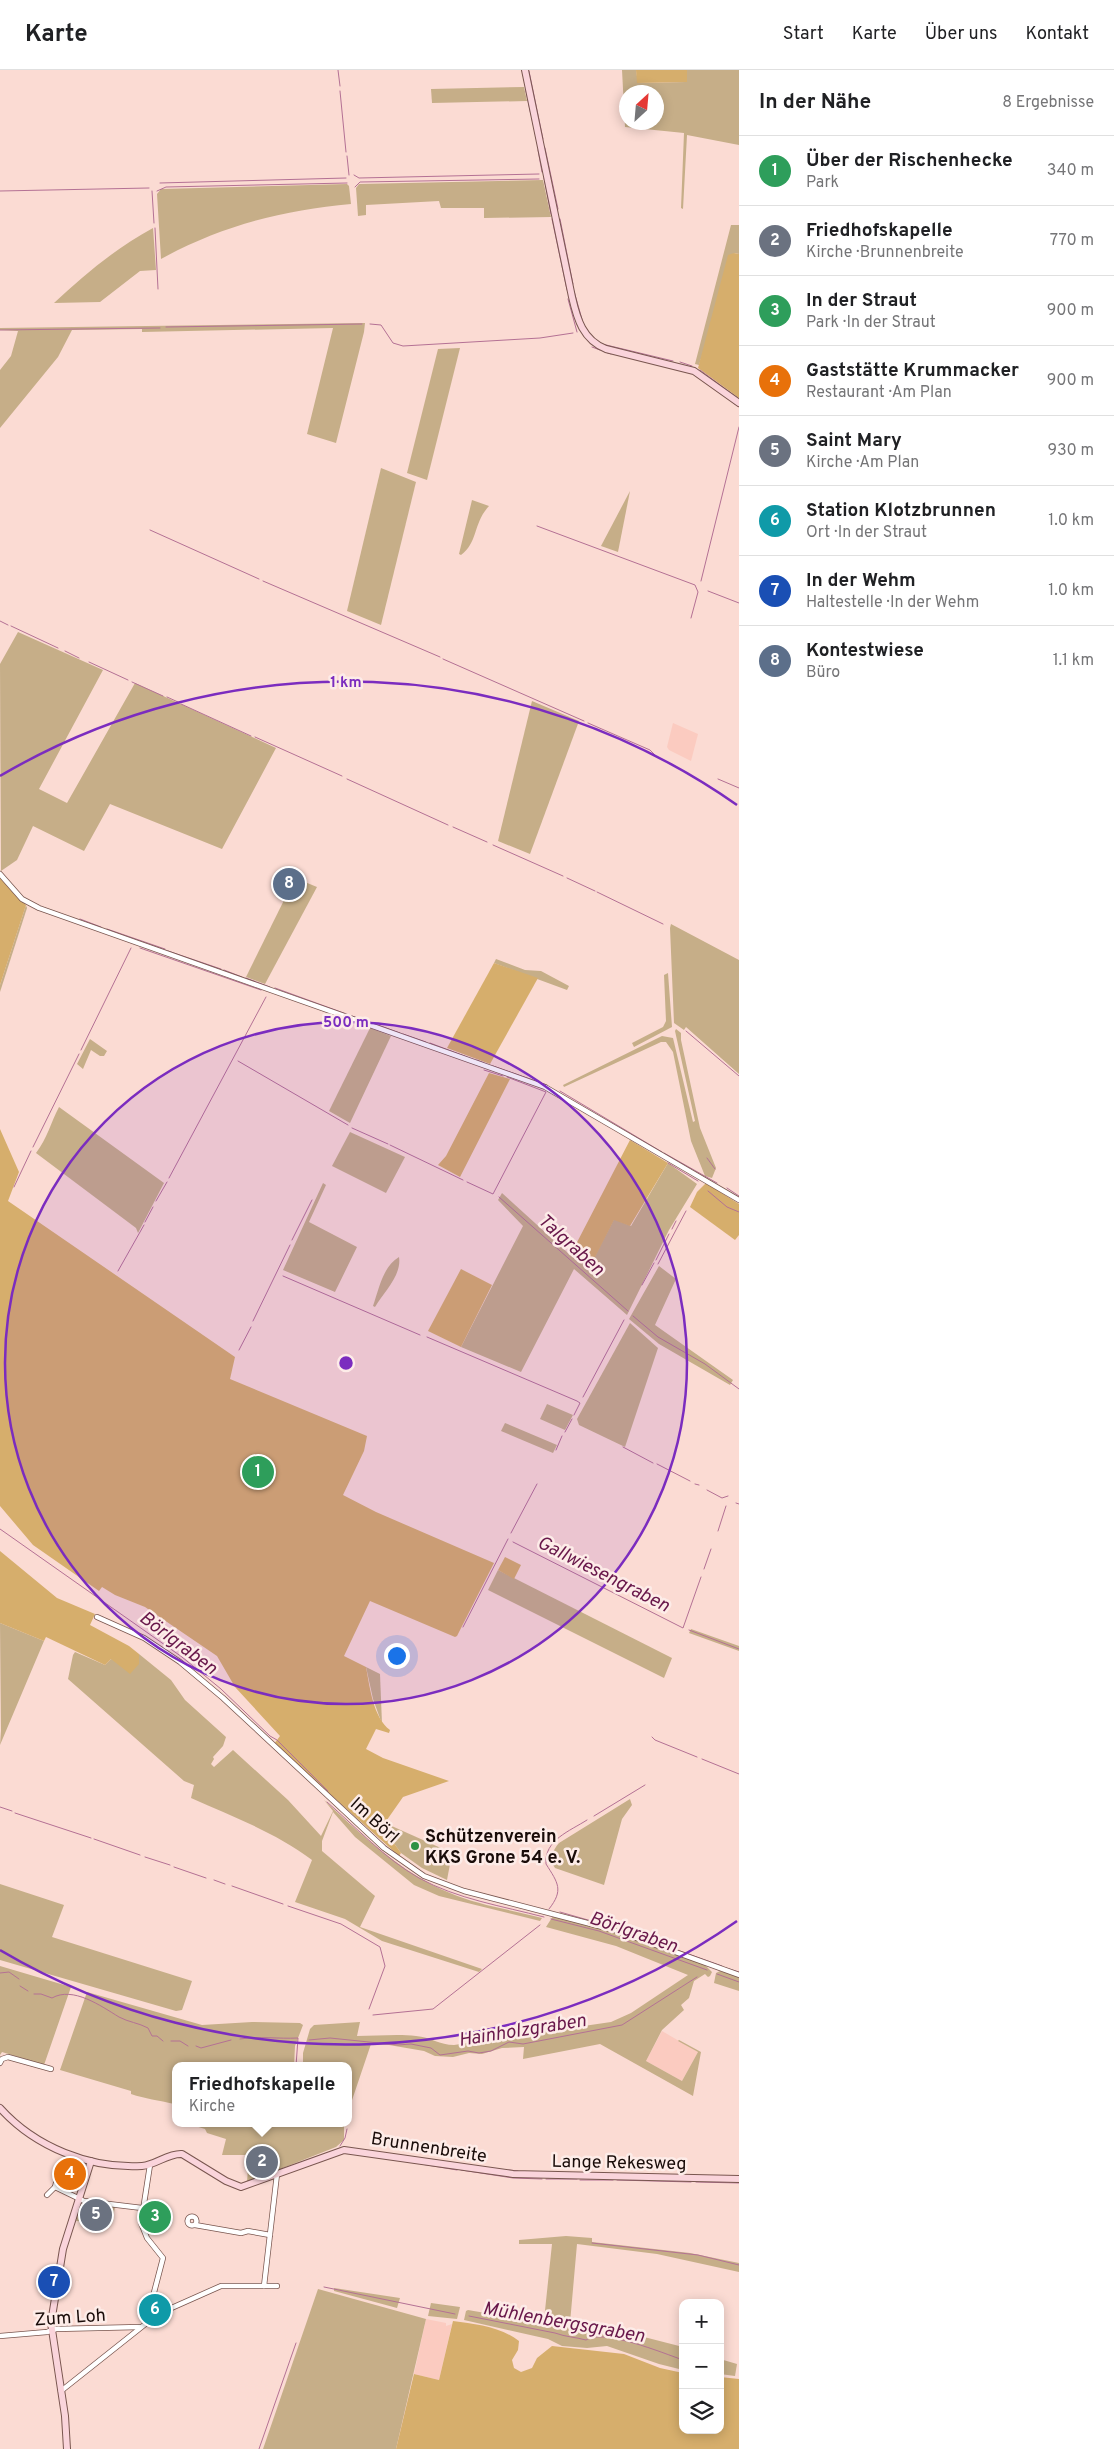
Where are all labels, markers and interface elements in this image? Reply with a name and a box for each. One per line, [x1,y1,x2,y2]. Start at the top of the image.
text: Karte [25,20,88,50]
text: Start [783,23,824,46]
text: Karte [852,23,897,46]
text: Über uns [925,23,997,46]
text: Kontakt [1025,23,1089,46]
north arrow [619,85,664,130]
text: In der Nähe [759,89,871,116]
text: 8 Ergebnisse [1002,93,1094,113]
text: Über der Rischenhecke [806,149,1013,173]
text: 1 [772,161,778,181]
text: 340 m [1047,161,1094,181]
text: Park [806,173,839,193]
text: Friedhofskapelle [806,219,953,243]
text: 2 [770,231,780,251]
text: 770 m [1050,231,1094,251]
text: Kirche · Brunnenbreite [806,243,964,263]
text: In der Straut [806,289,917,313]
text: 3 [770,301,780,321]
text: 900 m [1047,301,1094,321]
text: Park · In der Straut [806,313,936,333]
text: Gaststätte Krummacker [806,359,1019,383]
text: 4 [770,371,780,391]
text: 900 m [1047,371,1094,391]
text: Restaurant · Am Plan [806,383,952,403]
text: Saint Mary [806,429,902,453]
text: 5 [770,441,780,461]
text: 930 m [1047,441,1094,461]
text: Kirche · Am Plan [806,453,919,473]
text: Station Klotzbrunnen [806,499,996,523]
text: 6 [770,511,780,531]
text: 1.0 km [1048,511,1094,531]
text: Ort · In der Straut [806,523,927,543]
text: In der Wehm [806,569,916,593]
text: 7 [771,581,779,601]
text: 1.0 km [1048,581,1094,601]
text: Haltestelle · In der Wehm [806,593,979,613]
text: Kontestwiese [806,639,924,663]
text: 8 [770,651,780,671]
text: 1.1 km [1053,651,1094,671]
text: Büro [806,663,840,683]
text: 1 km [330,674,362,693]
pin: 8 [273,865,305,903]
text: 500 m [323,1014,369,1033]
water label: Talgraben [532,1209,610,1282]
centre of rings [337,1354,355,1372]
pin: 1 [242,1453,274,1491]
water label: Gallwiesengraben [533,1531,674,1619]
water label: Börlgraben [134,1606,222,1681]
your location [384,1643,410,1669]
street label: Im Börl [345,1793,403,1849]
place label: Schützenverein KKS Grone 54 e. V. [425,1826,581,1870]
marker: Schützenverein KKS Grone 54 e. V. [409,1840,421,1852]
water label: Börlgraben [586,1907,681,1959]
water label: Hainholzgraben [457,2009,589,2053]
popup [172,2062,352,2127]
text: Friedhofskapelle [189,2073,335,2097]
text: Kirche [189,2097,235,2117]
street label: Brunnenbreite [369,2128,488,2169]
pin: 2 [246,2143,278,2181]
street label: Lange Rekesweg [551,2151,687,2176]
pin: 4 [54,2155,86,2193]
pin: 5 [80,2196,112,2234]
pin: 3 [139,2198,171,2236]
pin: 7 [38,2263,70,2301]
pin: 6 [139,2291,171,2329]
water label: Mühlenbergsgraben [481,2297,647,2349]
map controls [679,2299,724,2434]
button: + [679,2299,724,2344]
street label: Zum Loh [34,2305,107,2332]
button: − [679,2344,724,2389]
button: layers [679,2389,724,2434]

